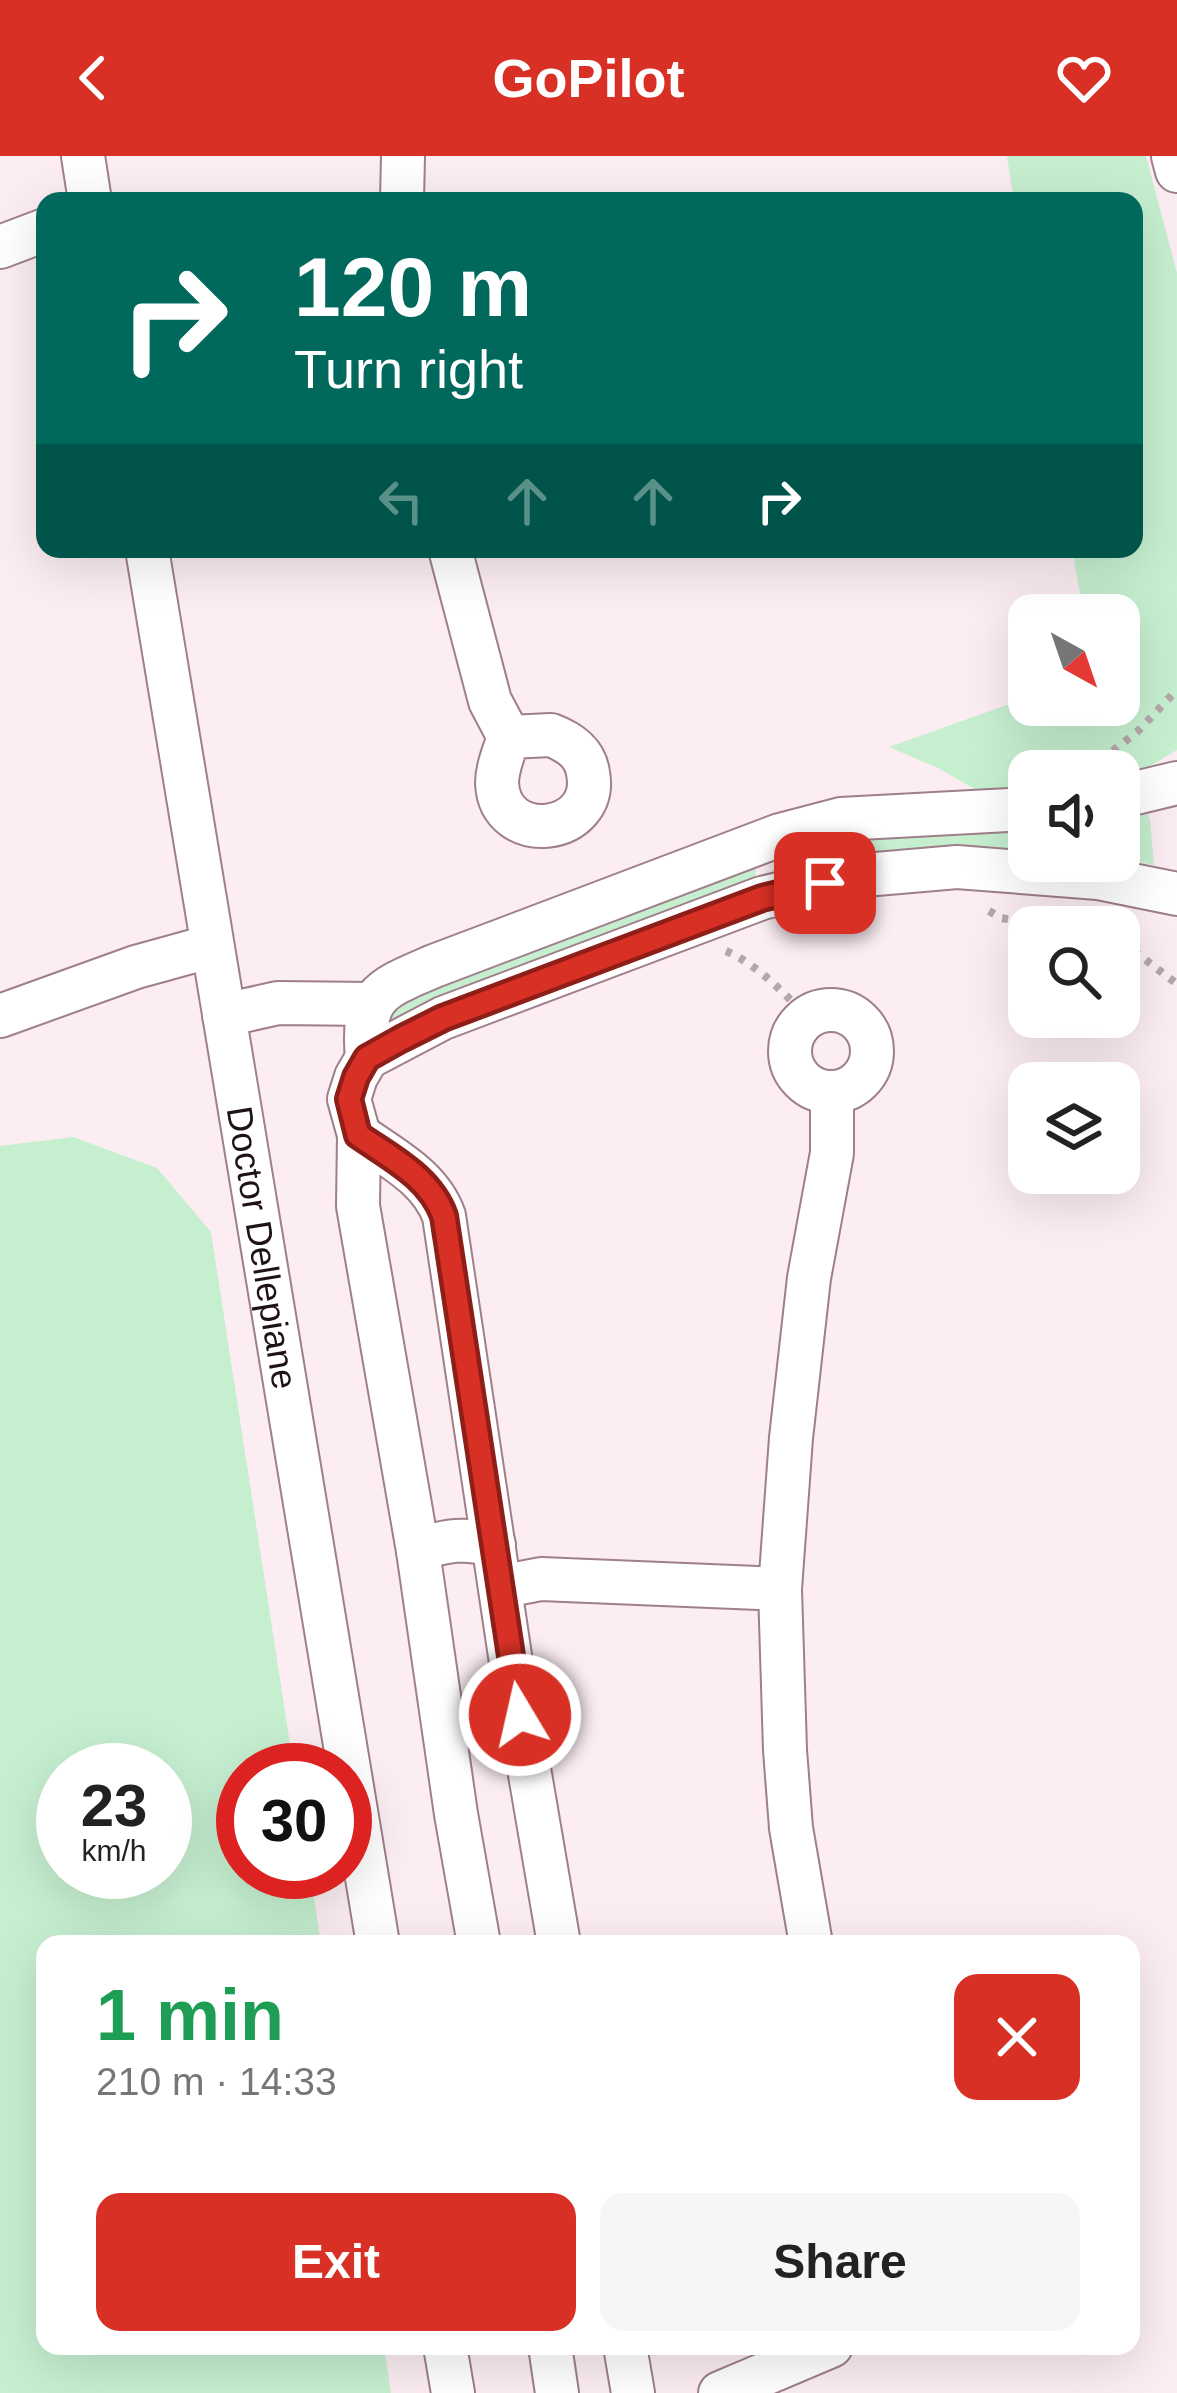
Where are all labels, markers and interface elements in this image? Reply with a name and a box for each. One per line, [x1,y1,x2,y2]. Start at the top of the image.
icon: back [60,45,126,111]
icon: heart [1051,45,1117,111]
text: GoPilot [493,48,684,108]
icon: right [96,240,252,396]
text: 120 m [294,240,532,334]
text: Turn right [294,339,523,399]
icon: left [368,468,434,534]
icon: ahead [494,468,560,534]
icon: ahead [620,468,686,534]
icon: right [746,468,812,534]
north arrow [1008,594,1140,726]
map controls [1008,594,1140,1194]
button: sound [1008,750,1140,882]
pin [774,832,876,934]
icon: arrive [792,850,858,916]
button: search [1008,906,1140,1038]
button: layers [1008,1062,1140,1194]
street label: Doctor Dellepiane [219,1103,306,1392]
position arrow [457,1652,583,1778]
speed limit sign: 30 [216,1743,372,1899]
text: 23 [81,1772,147,1839]
text: km/h [81,1834,147,1867]
button: close [954,1974,1080,2100]
text: 1 min [96,1975,284,2055]
text: 210 m · 14:33 [96,2060,337,2103]
button: Exit [96,2193,576,2331]
button: Share [600,2193,1080,2331]

